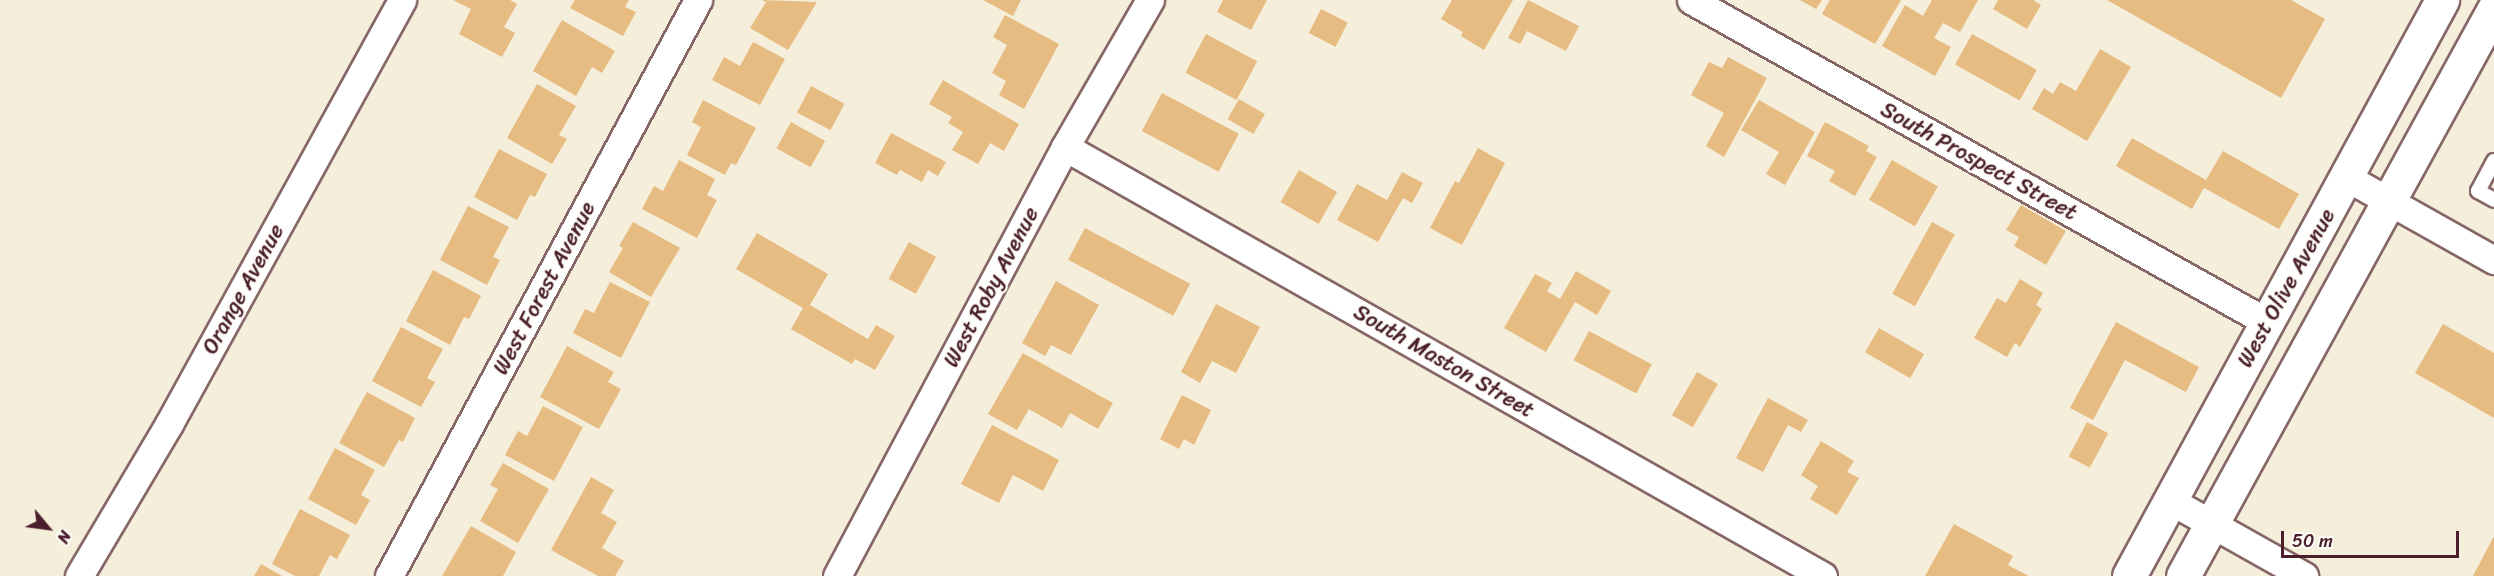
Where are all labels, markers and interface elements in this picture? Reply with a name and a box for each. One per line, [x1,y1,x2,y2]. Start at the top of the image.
street label: South Prospect Street [1876,96,2082,226]
street label: West Forest Avenue [487,197,601,379]
street label: West Roby Avenue [938,202,1044,372]
street label: West Olive Avenue [2231,204,2341,372]
street label: Orange Avenue [196,219,290,359]
street label: South Maston Street [1349,298,1539,424]
north arrow [18,498,78,558]
scale bar [2284,519,2462,557]
text: N [49,525,80,549]
text: 50 m [2292,525,2333,557]

